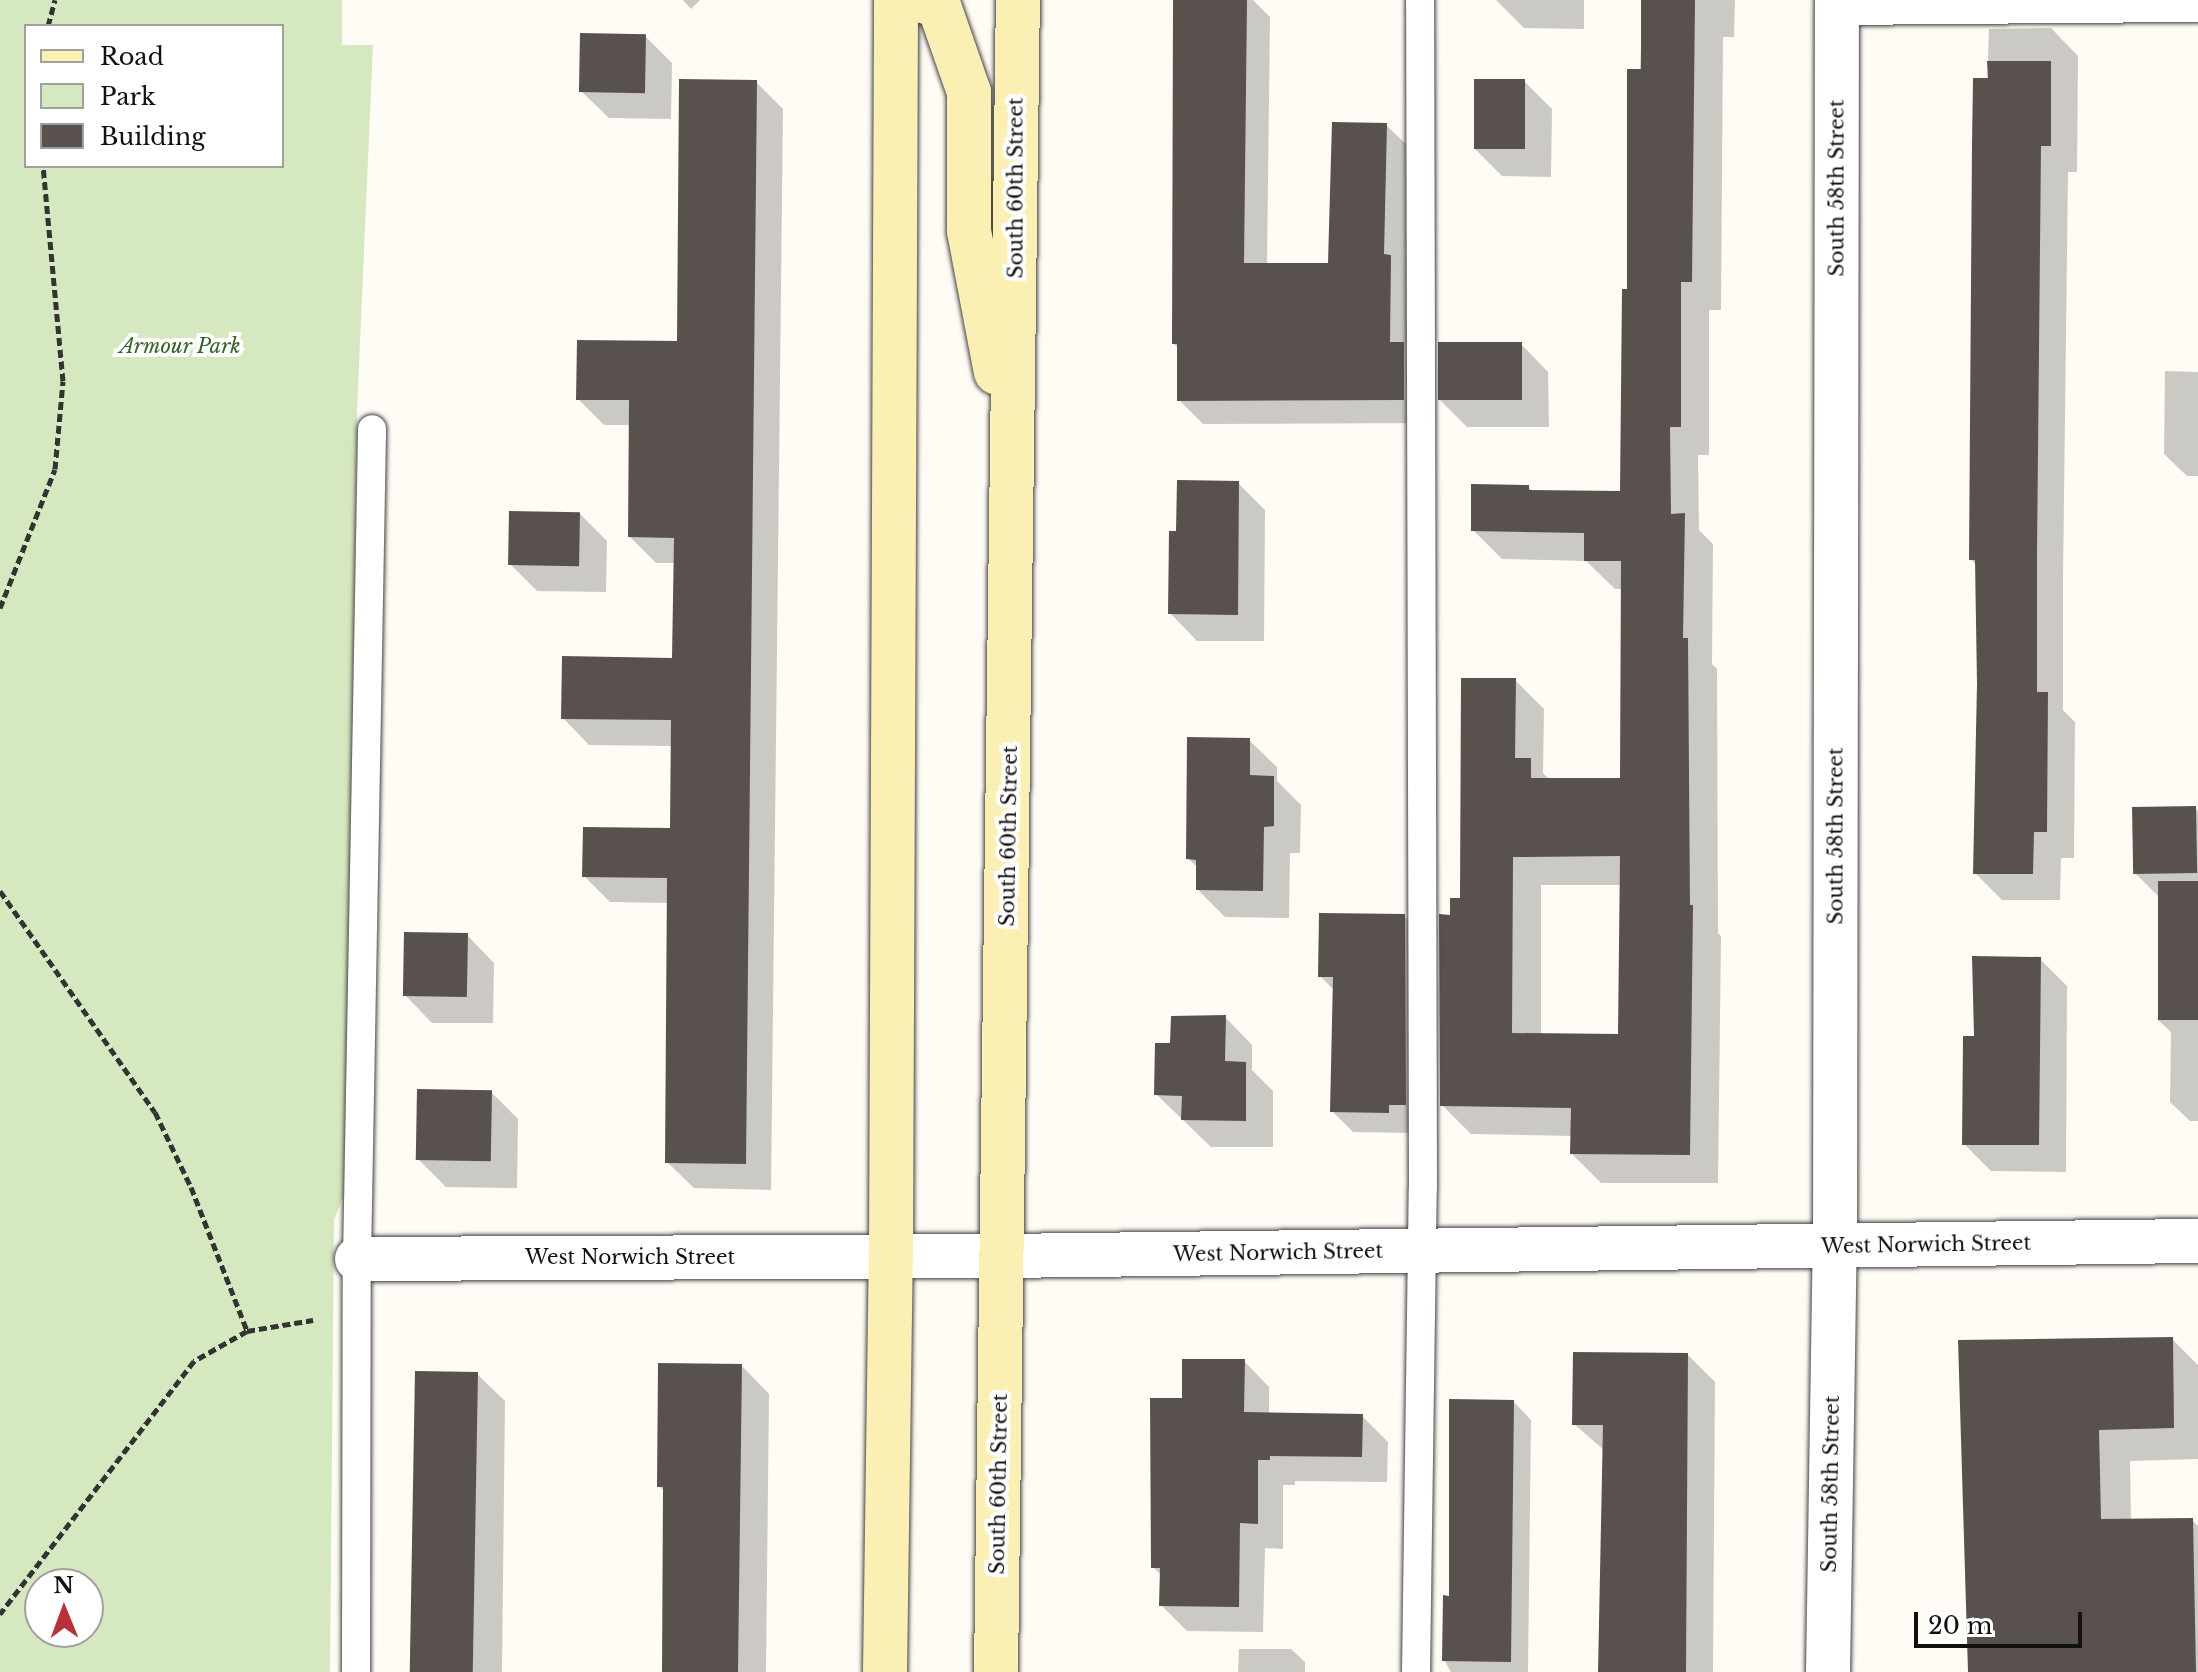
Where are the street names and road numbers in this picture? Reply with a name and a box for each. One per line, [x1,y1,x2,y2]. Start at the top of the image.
street label: South 60th Street [1004,98,1028,278]
street label: South 58th Street [1825,99,1849,277]
street label: South 60th Street [995,745,1023,927]
street label: South 58th Street [1824,747,1848,925]
street label: West Norwich Street [1821,1231,2031,1259]
street label: West Norwich Street [1173,1239,1383,1267]
street label: West Norwich Street [525,1245,735,1269]
street label: South 60th Street [985,1393,1013,1575]
street label: South 58th Street [1817,1395,1845,1573]

